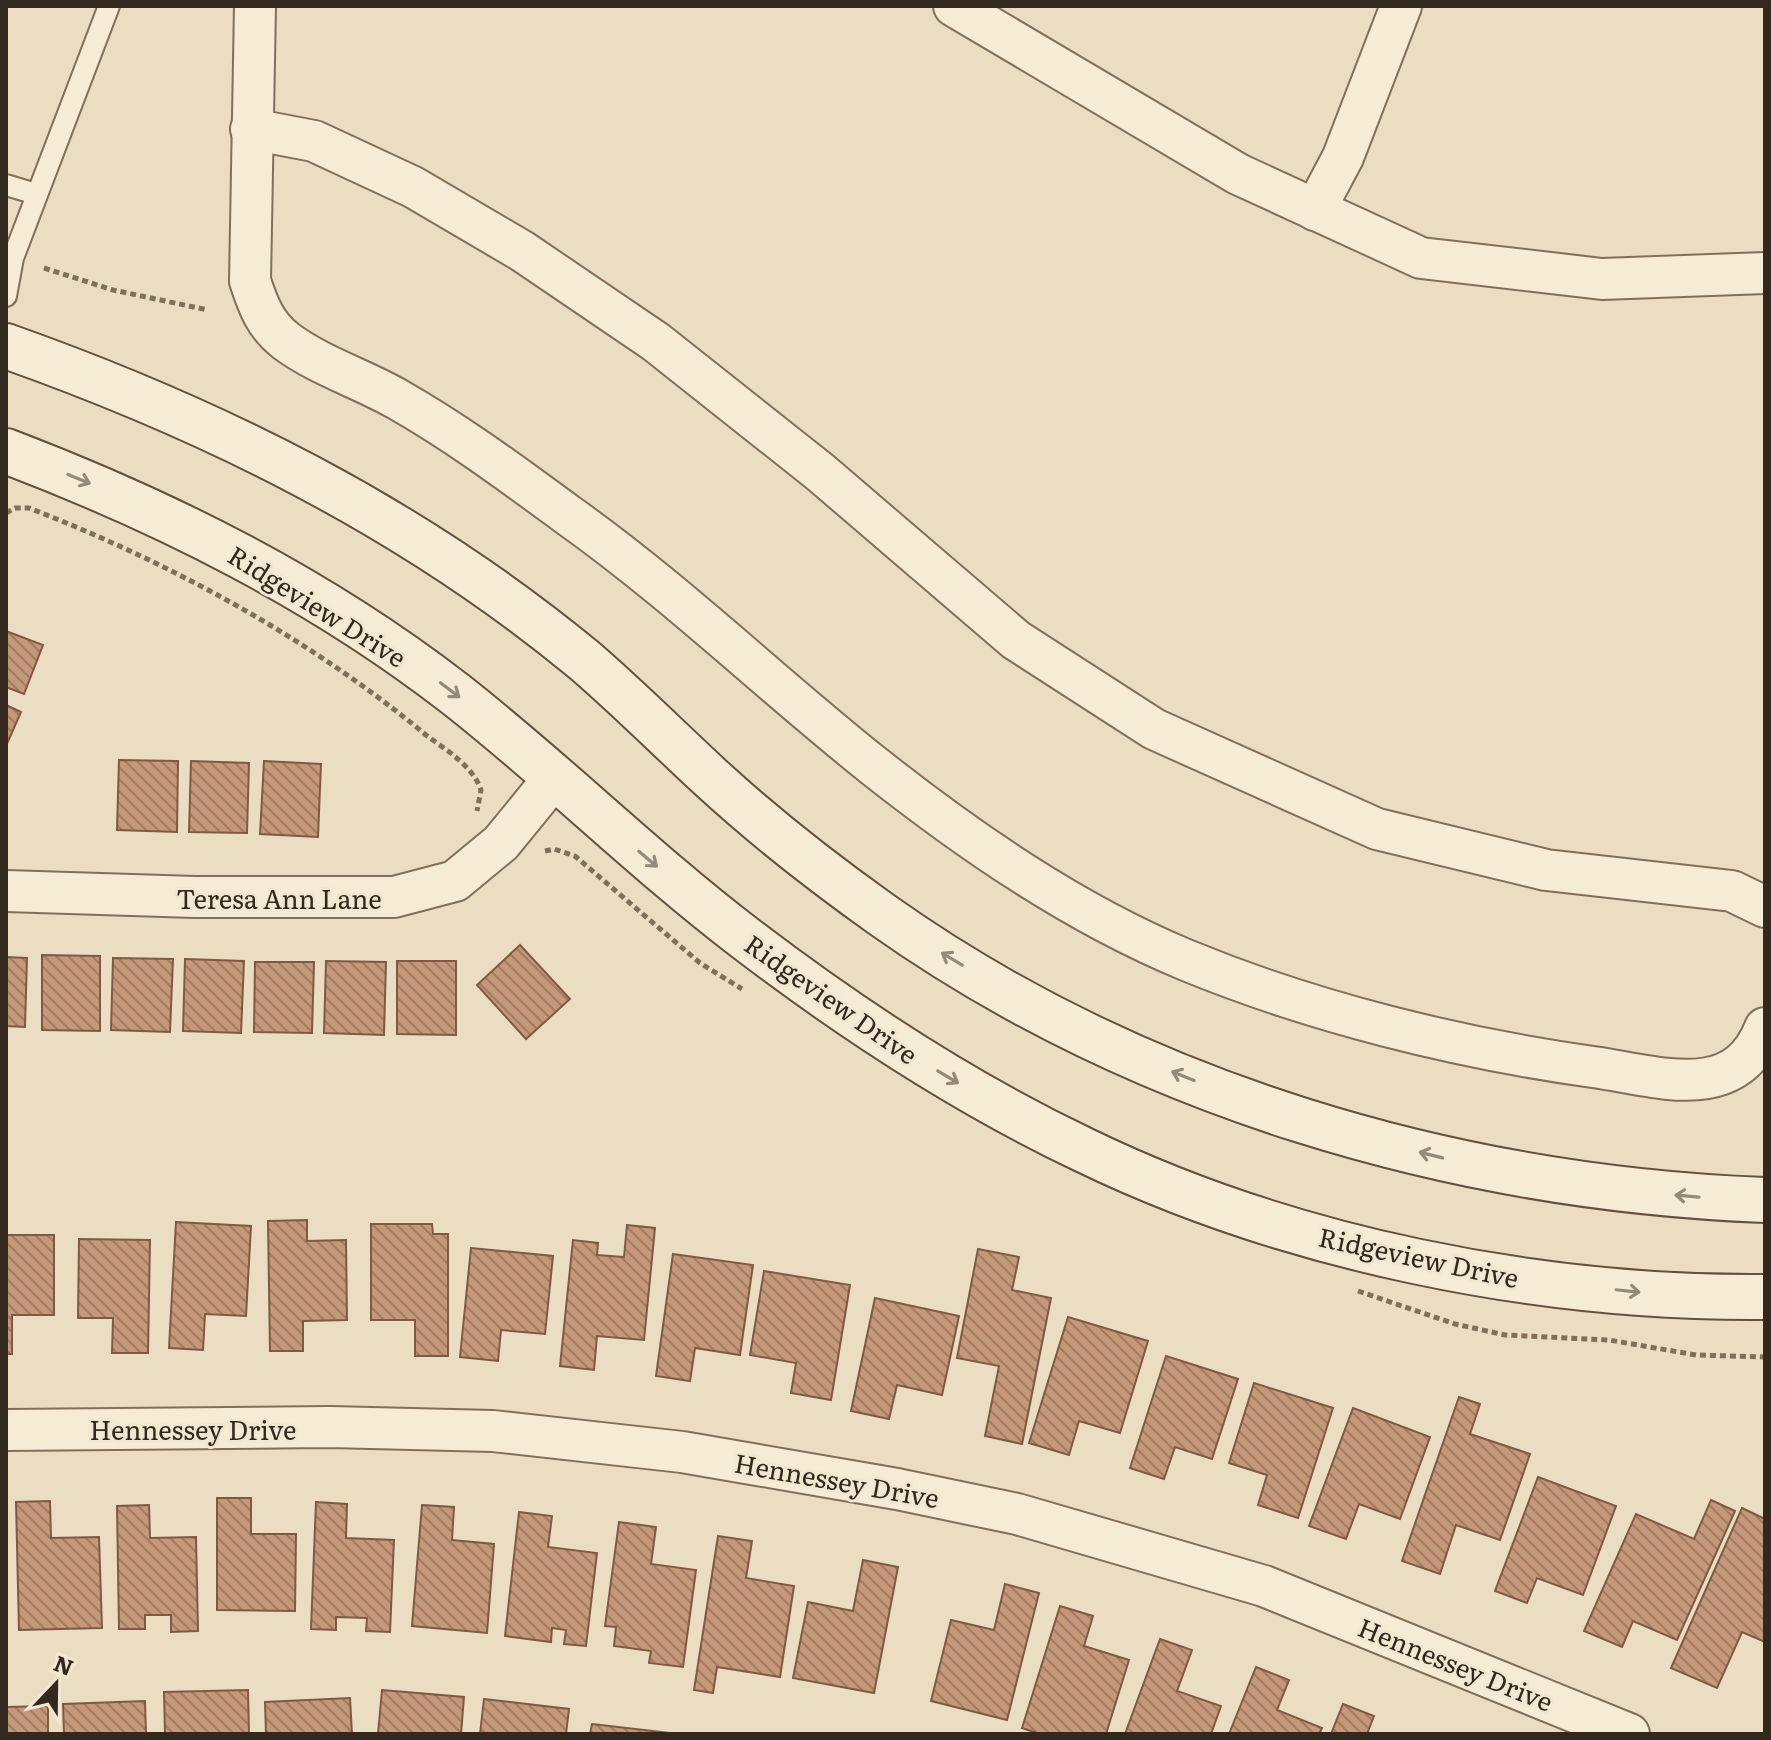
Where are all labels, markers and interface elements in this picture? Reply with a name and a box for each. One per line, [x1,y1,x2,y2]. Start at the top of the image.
one-way arrow [66,473,91,488]
street label: Ridgeview Drive [221,534,415,676]
one-way arrow [438,682,460,699]
one-way arrow [637,850,657,868]
street label: Teresa Ann Lane [176,878,382,917]
street label: Ridgeview Drive [737,924,927,1072]
one-way arrow [941,951,964,967]
one-way arrow [1171,1068,1196,1082]
one-way arrow [936,1069,959,1085]
one-way arrow [1418,1147,1444,1162]
one-way arrow [1674,1188,1701,1203]
street label: Ridgeview Drive [1315,1216,1523,1296]
one-way arrow [1614,1284,1641,1299]
street label: Hennessey Drive [90,1409,297,1448]
street label: Hennessey Drive [732,1442,942,1516]
street label: Hennessey Drive [1353,1606,1559,1720]
north arrow [16,1644,96,1724]
text: N [49,1645,79,1683]

